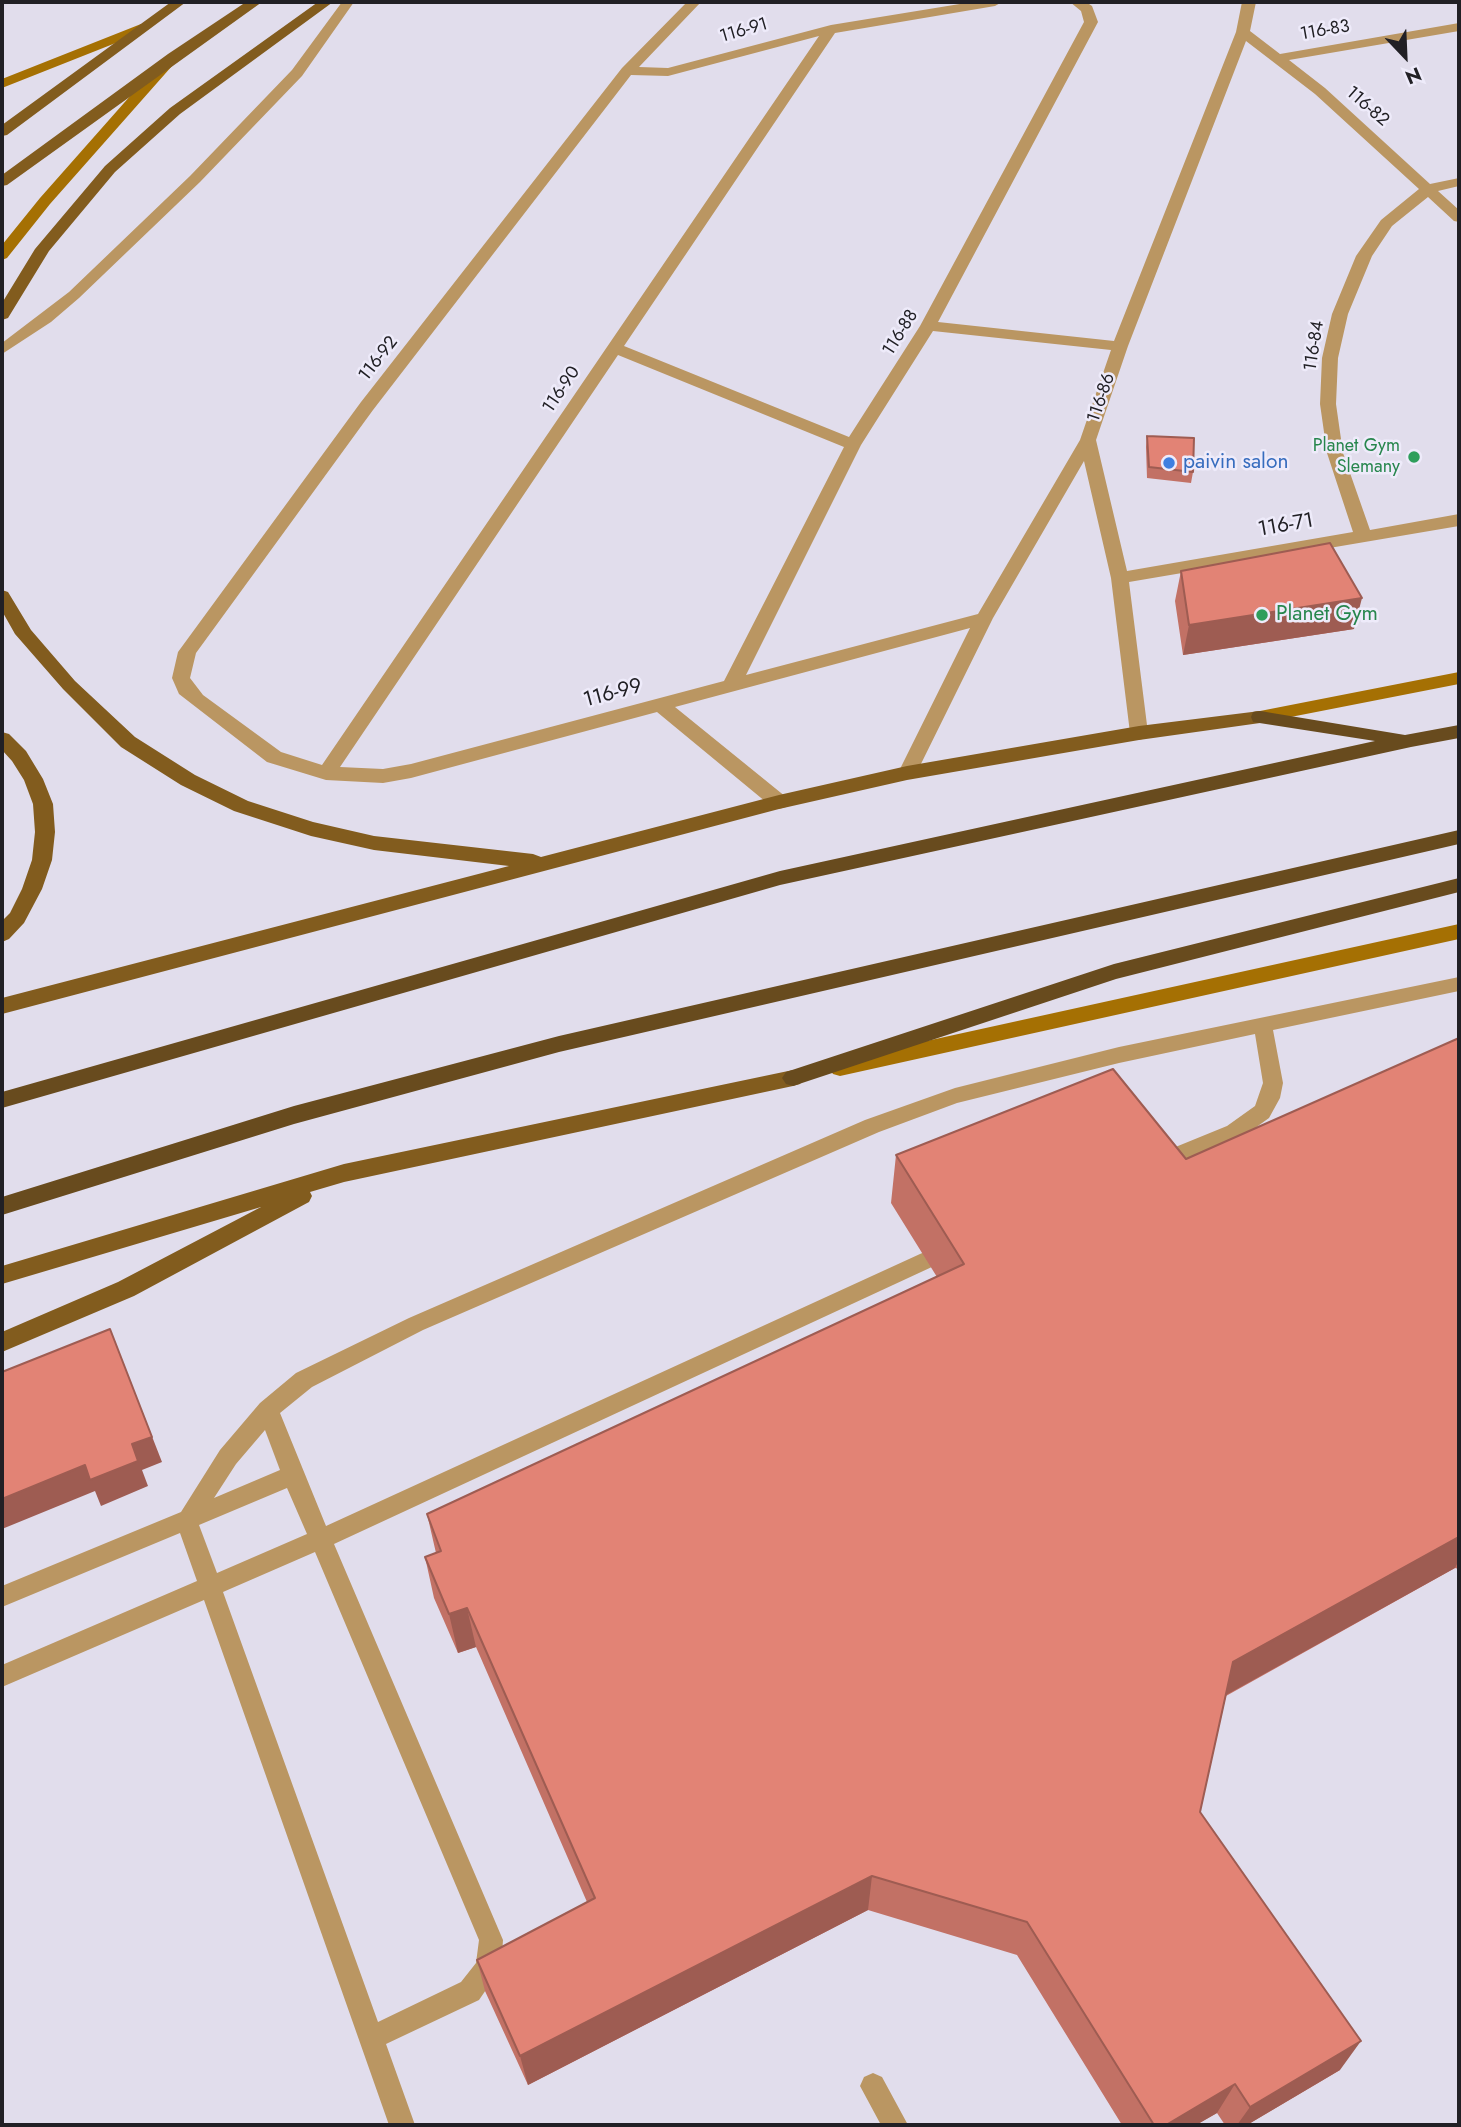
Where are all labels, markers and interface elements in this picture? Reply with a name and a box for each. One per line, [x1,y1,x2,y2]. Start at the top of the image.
street label: 116-91 [718,14,770,48]
street label: 116-83 [1299,16,1351,46]
north arrow [1370,21,1440,91]
text: N [1401,60,1426,91]
street label: 116-82 [1341,82,1393,132]
street label: 116-88 [879,306,923,360]
street label: 116-84 [1300,319,1330,373]
street label: 116-92 [355,332,403,386]
street label: 116-90 [539,363,585,417]
street label: 116-86 [1084,371,1120,425]
place label: Planet Gym Slemany [1313,436,1400,478]
marker: Planet Gym Slemany [1406,449,1422,465]
place label: paivin salon [1183,450,1288,476]
marker: paivin salon [1161,455,1177,471]
street label: 116-71 [1256,509,1316,543]
place label: Planet Gym [1276,602,1378,628]
marker: Planet Gym [1254,607,1270,623]
street label: 116-99 [581,674,645,714]

